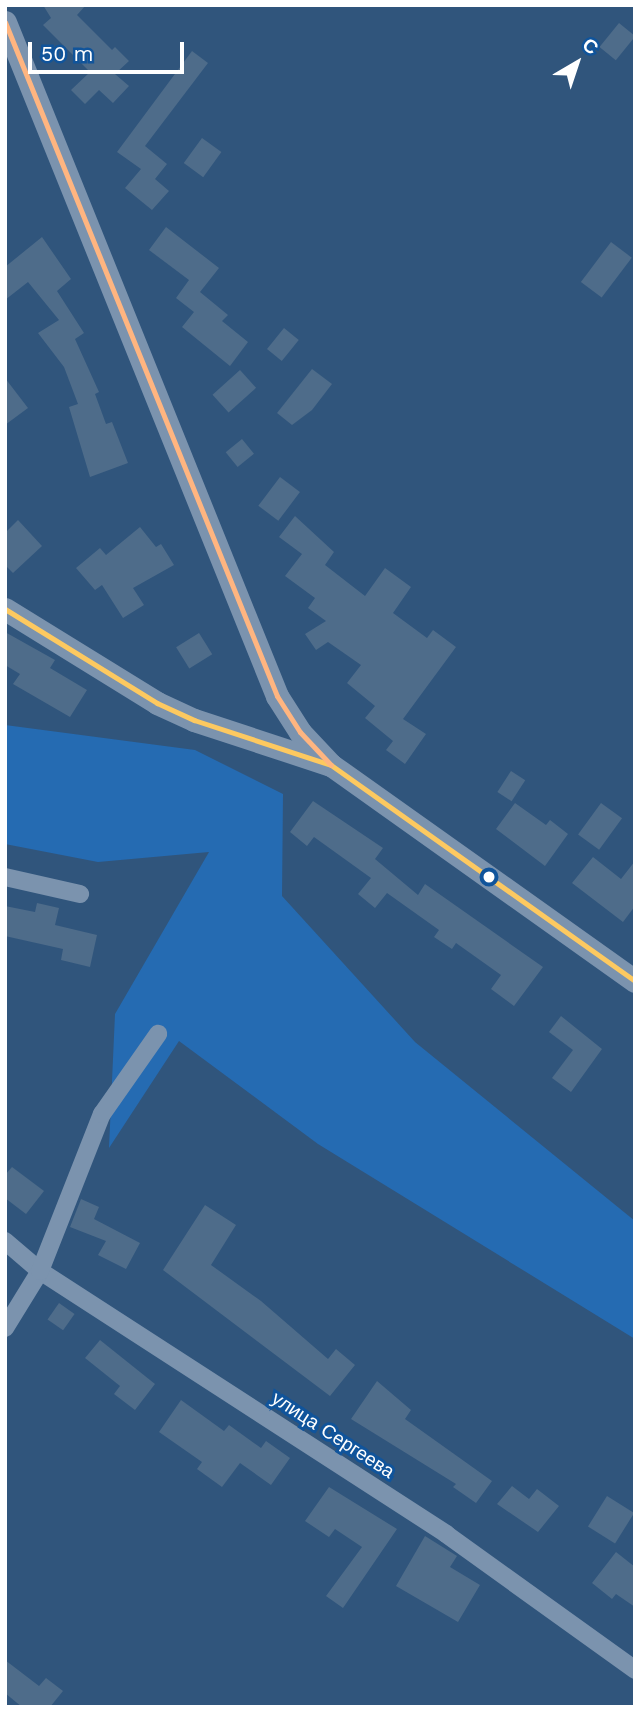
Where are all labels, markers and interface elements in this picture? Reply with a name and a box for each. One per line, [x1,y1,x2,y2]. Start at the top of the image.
scale bar [32,28,187,72]
north arrow [542,28,612,98]
text: С [578,33,603,60]
text: 50 m [41,41,93,66]
unlabelled marker [482,870,496,884]
street label: улица Сергеева [267,1387,399,1483]

